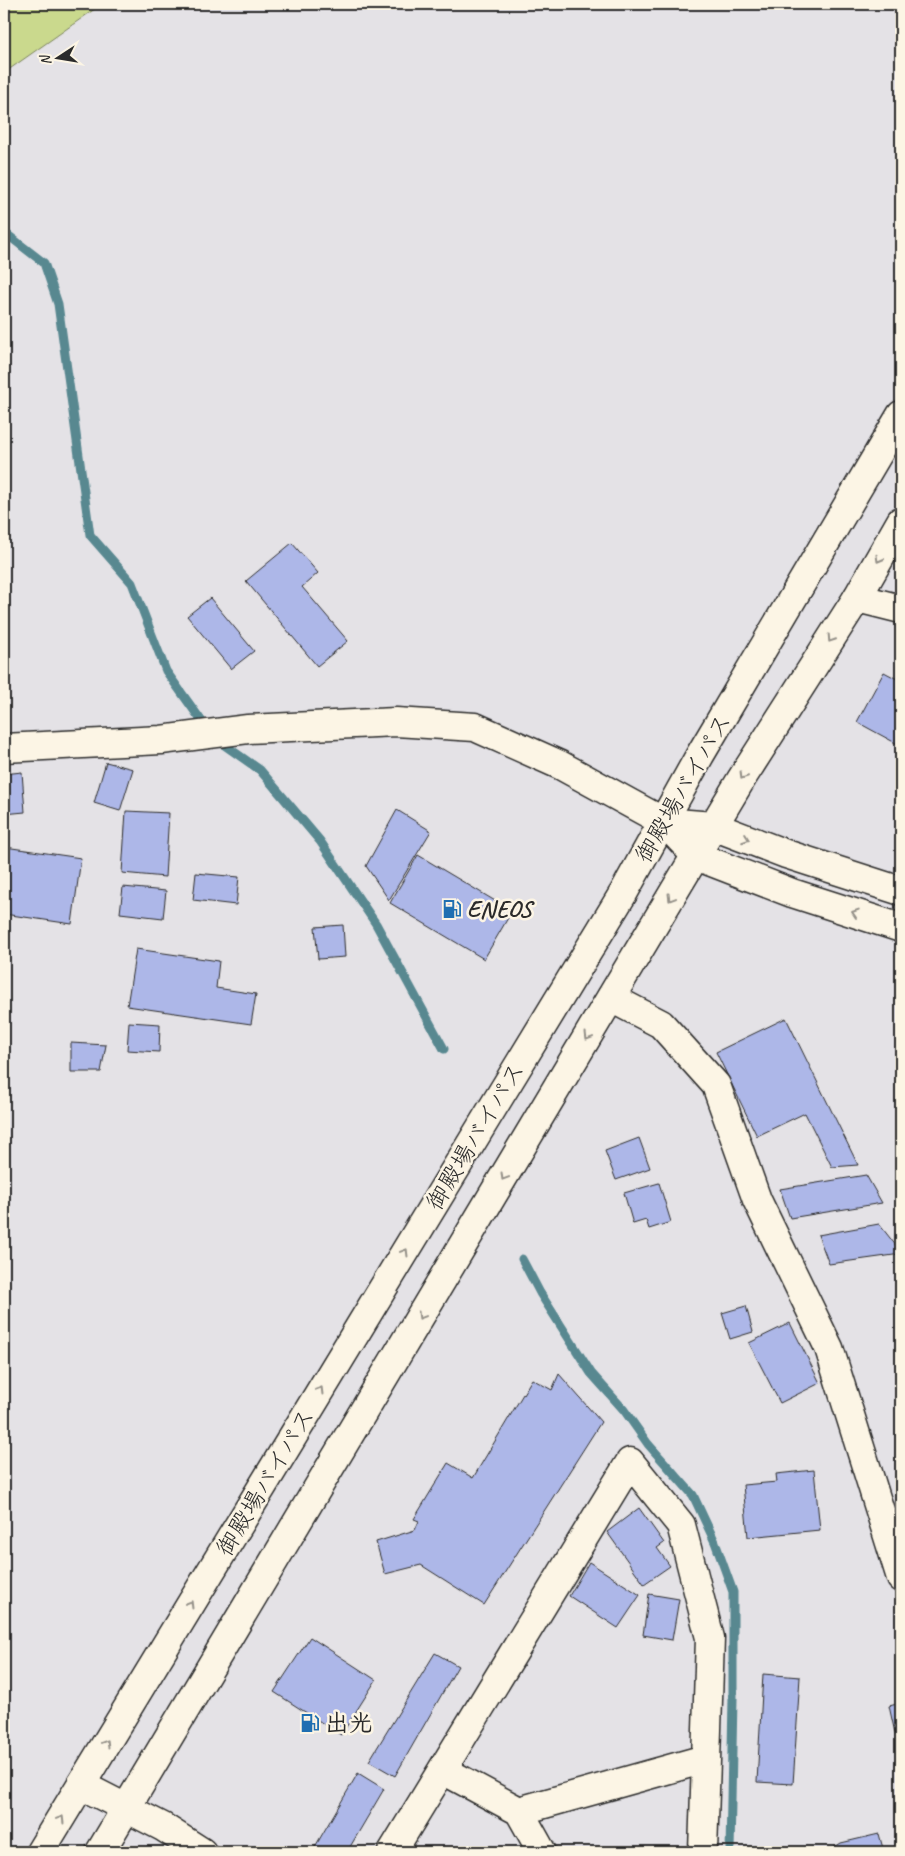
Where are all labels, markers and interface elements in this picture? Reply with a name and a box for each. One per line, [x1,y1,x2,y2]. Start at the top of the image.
north arrow [32,32,82,82]
text: N [36,52,55,67]
one-way arrow [875,554,885,563]
one-way arrow [827,633,837,642]
street label: 御殿場バイパス [628,708,738,868]
one-way arrow [740,770,749,779]
one-way arrow [741,833,749,843]
one-way arrow [668,892,678,901]
place label: ENEOS [467,894,535,924]
fuel station icon: ENEOS [441,898,463,920]
one-way arrow [851,909,859,919]
one-way arrow [584,1032,594,1041]
street label: 御殿場バイパス [419,1056,531,1216]
one-way arrow [501,1171,511,1180]
one-way arrow [398,1248,408,1257]
one-way arrow [417,1311,427,1320]
one-way arrow [314,1387,324,1396]
street label: 御殿場バイパス [209,1402,321,1562]
one-way arrow [184,1600,194,1609]
place label: 出光 [325,1708,373,1738]
fuel station icon: 出光 [299,1712,321,1734]
one-way arrow [99,1739,109,1748]
one-way arrow [54,1815,64,1824]

